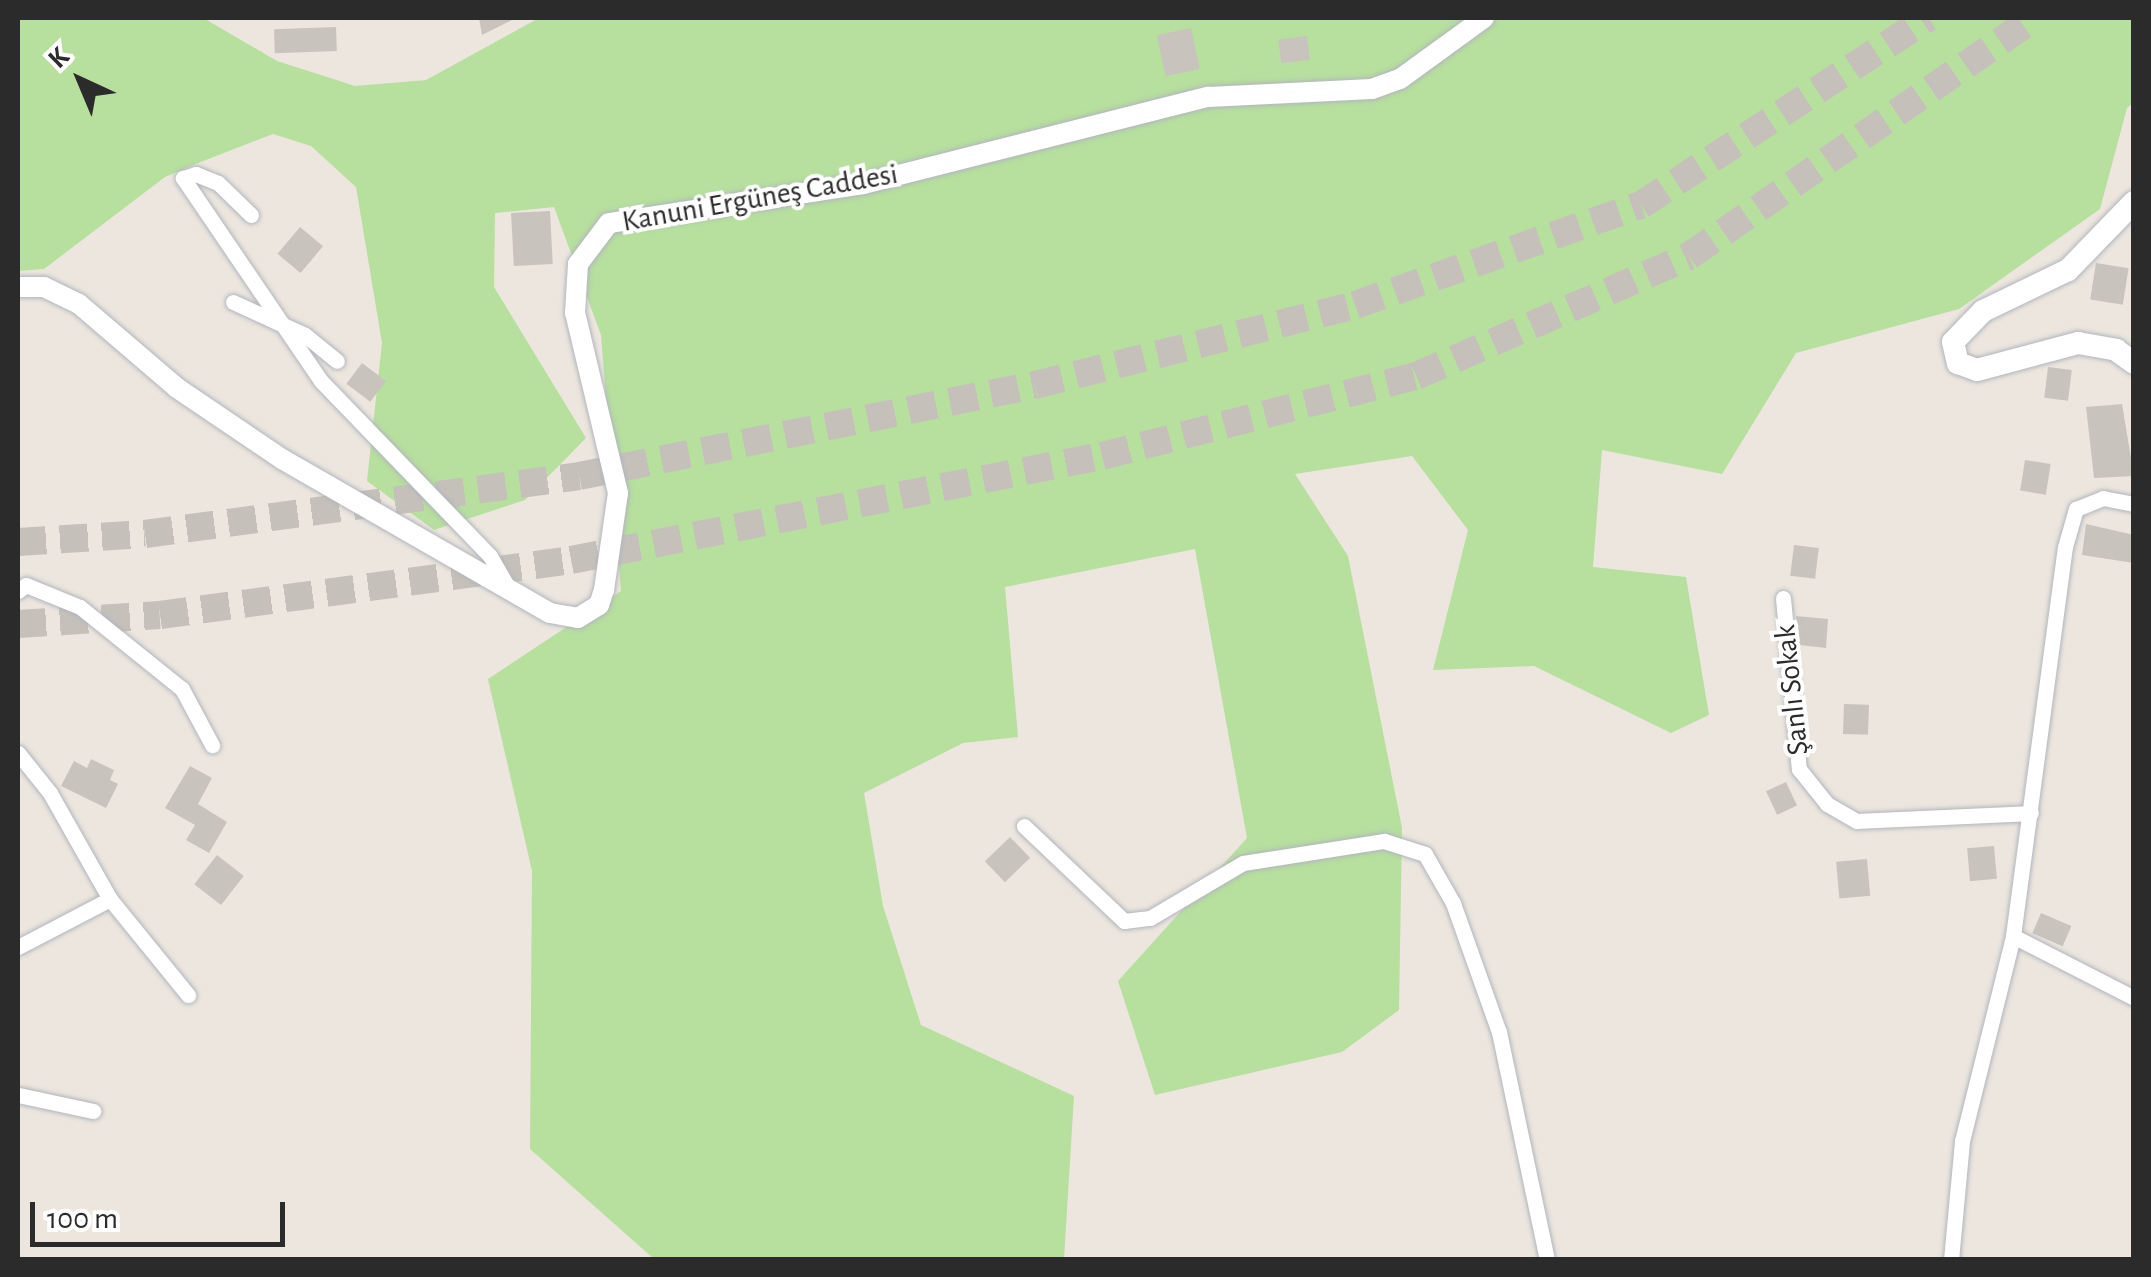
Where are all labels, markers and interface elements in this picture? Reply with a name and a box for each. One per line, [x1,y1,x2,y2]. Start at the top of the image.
north arrow [30,30,130,130]
text: K [44,43,75,74]
street label: Kanuni Ergüneş Caddesi [619,156,901,240]
street label: Şanlı Sokak [1767,623,1817,757]
scale bar [35,1182,290,1244]
text: 100 m [47,1204,118,1234]

